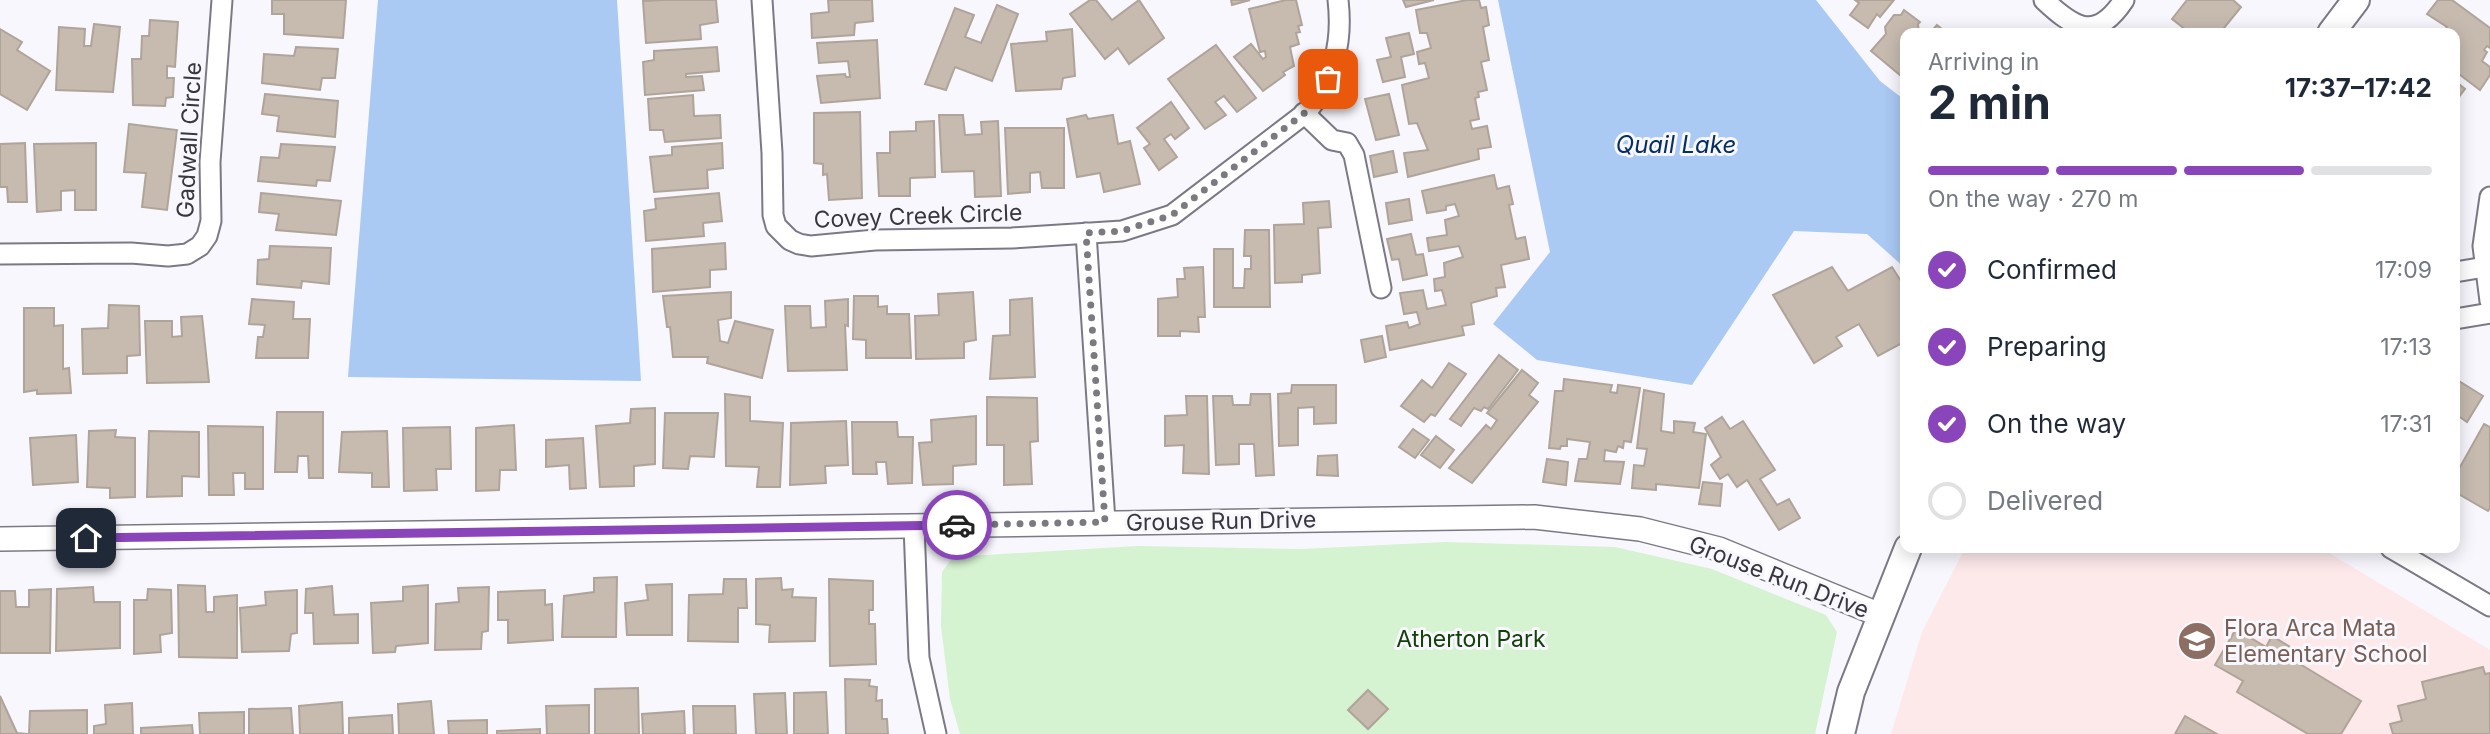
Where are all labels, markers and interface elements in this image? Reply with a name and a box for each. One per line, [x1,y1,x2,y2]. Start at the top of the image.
text: Arriving in [1928,48,2039,76]
pin [1298,49,1358,109]
icon: bag [1309,60,1347,98]
street label: Gadwall Circle [171,61,207,219]
text: 17:37–17:42 [2285,72,2432,103]
text: 2 min [1928,74,2051,130]
water label: Quail Lake [1616,130,1736,159]
text: On the way · 270 m [1928,185,2138,213]
street label: Covey Creek Circle [813,198,1023,234]
icon: check [1928,251,1966,289]
text: Confirmed [1987,254,2117,285]
text: 17:09 [2375,256,2432,284]
icon: check [1928,328,1966,366]
text: Preparing [1987,331,2107,362]
text: 17:13 [2380,333,2432,361]
icon: check [1928,405,1966,443]
text: On the way [1987,408,2126,439]
text: 17:31 [2380,410,2432,438]
text: Delivered [1987,485,2103,516]
courier [922,490,992,560]
street label: Grouse Run Drive [1126,505,1316,537]
icon: car [938,506,976,544]
pin [56,508,116,568]
icon: home [67,519,105,557]
street label: Grouse Run Drive [1685,530,1873,624]
place label: Flora Arca Mata Elementary School [2224,614,2428,668]
school or university icon: Flora Arca Mata Elementary School [2176,620,2218,662]
park label: Atherton Park [1396,625,1546,653]

